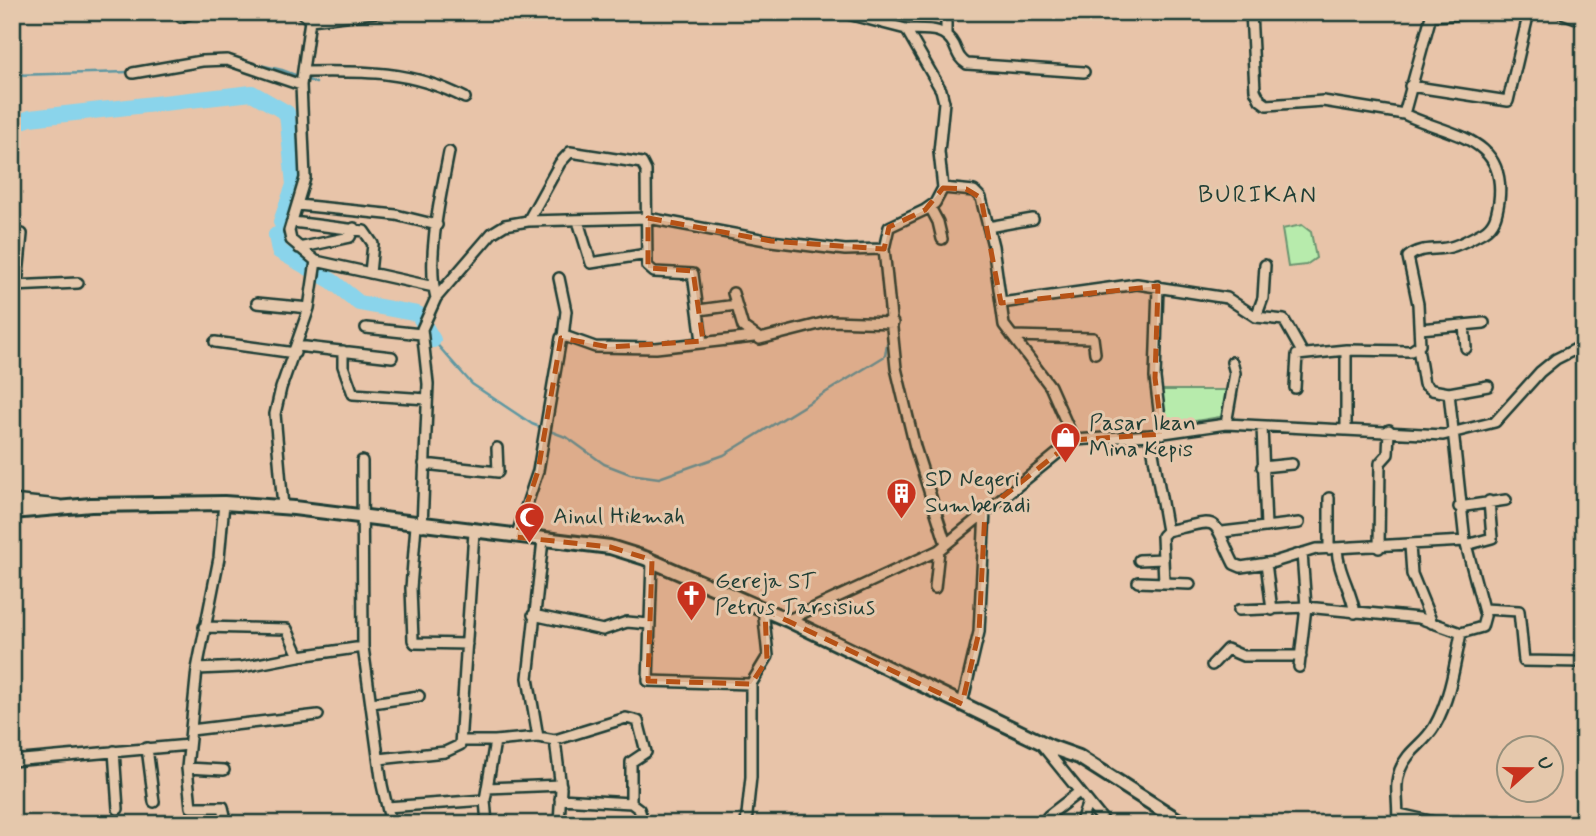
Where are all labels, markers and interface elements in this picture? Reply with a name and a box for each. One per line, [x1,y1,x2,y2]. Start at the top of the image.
district label: BURIKAN [1198,180,1318,211]
place label: Pasar Ikan Mina Kepis [1089,409,1196,465]
shop icon: Pasar Ikan Mina Kepis [1049,420,1083,464]
place label: SD Negeri Sumberadi [925,465,1031,521]
building icon: SD Negeri Sumberadi [885,476,919,520]
mosque icon: Ainul Hikmah [513,500,547,544]
place label: Ainul Hikmah [553,502,685,532]
place label: Gereja ST Petrus Tarsisius [715,567,875,623]
church icon: Gereja ST Petrus Tarsisius [675,578,709,622]
north arrow [1494,734,1564,804]
text: U [1531,753,1558,774]

